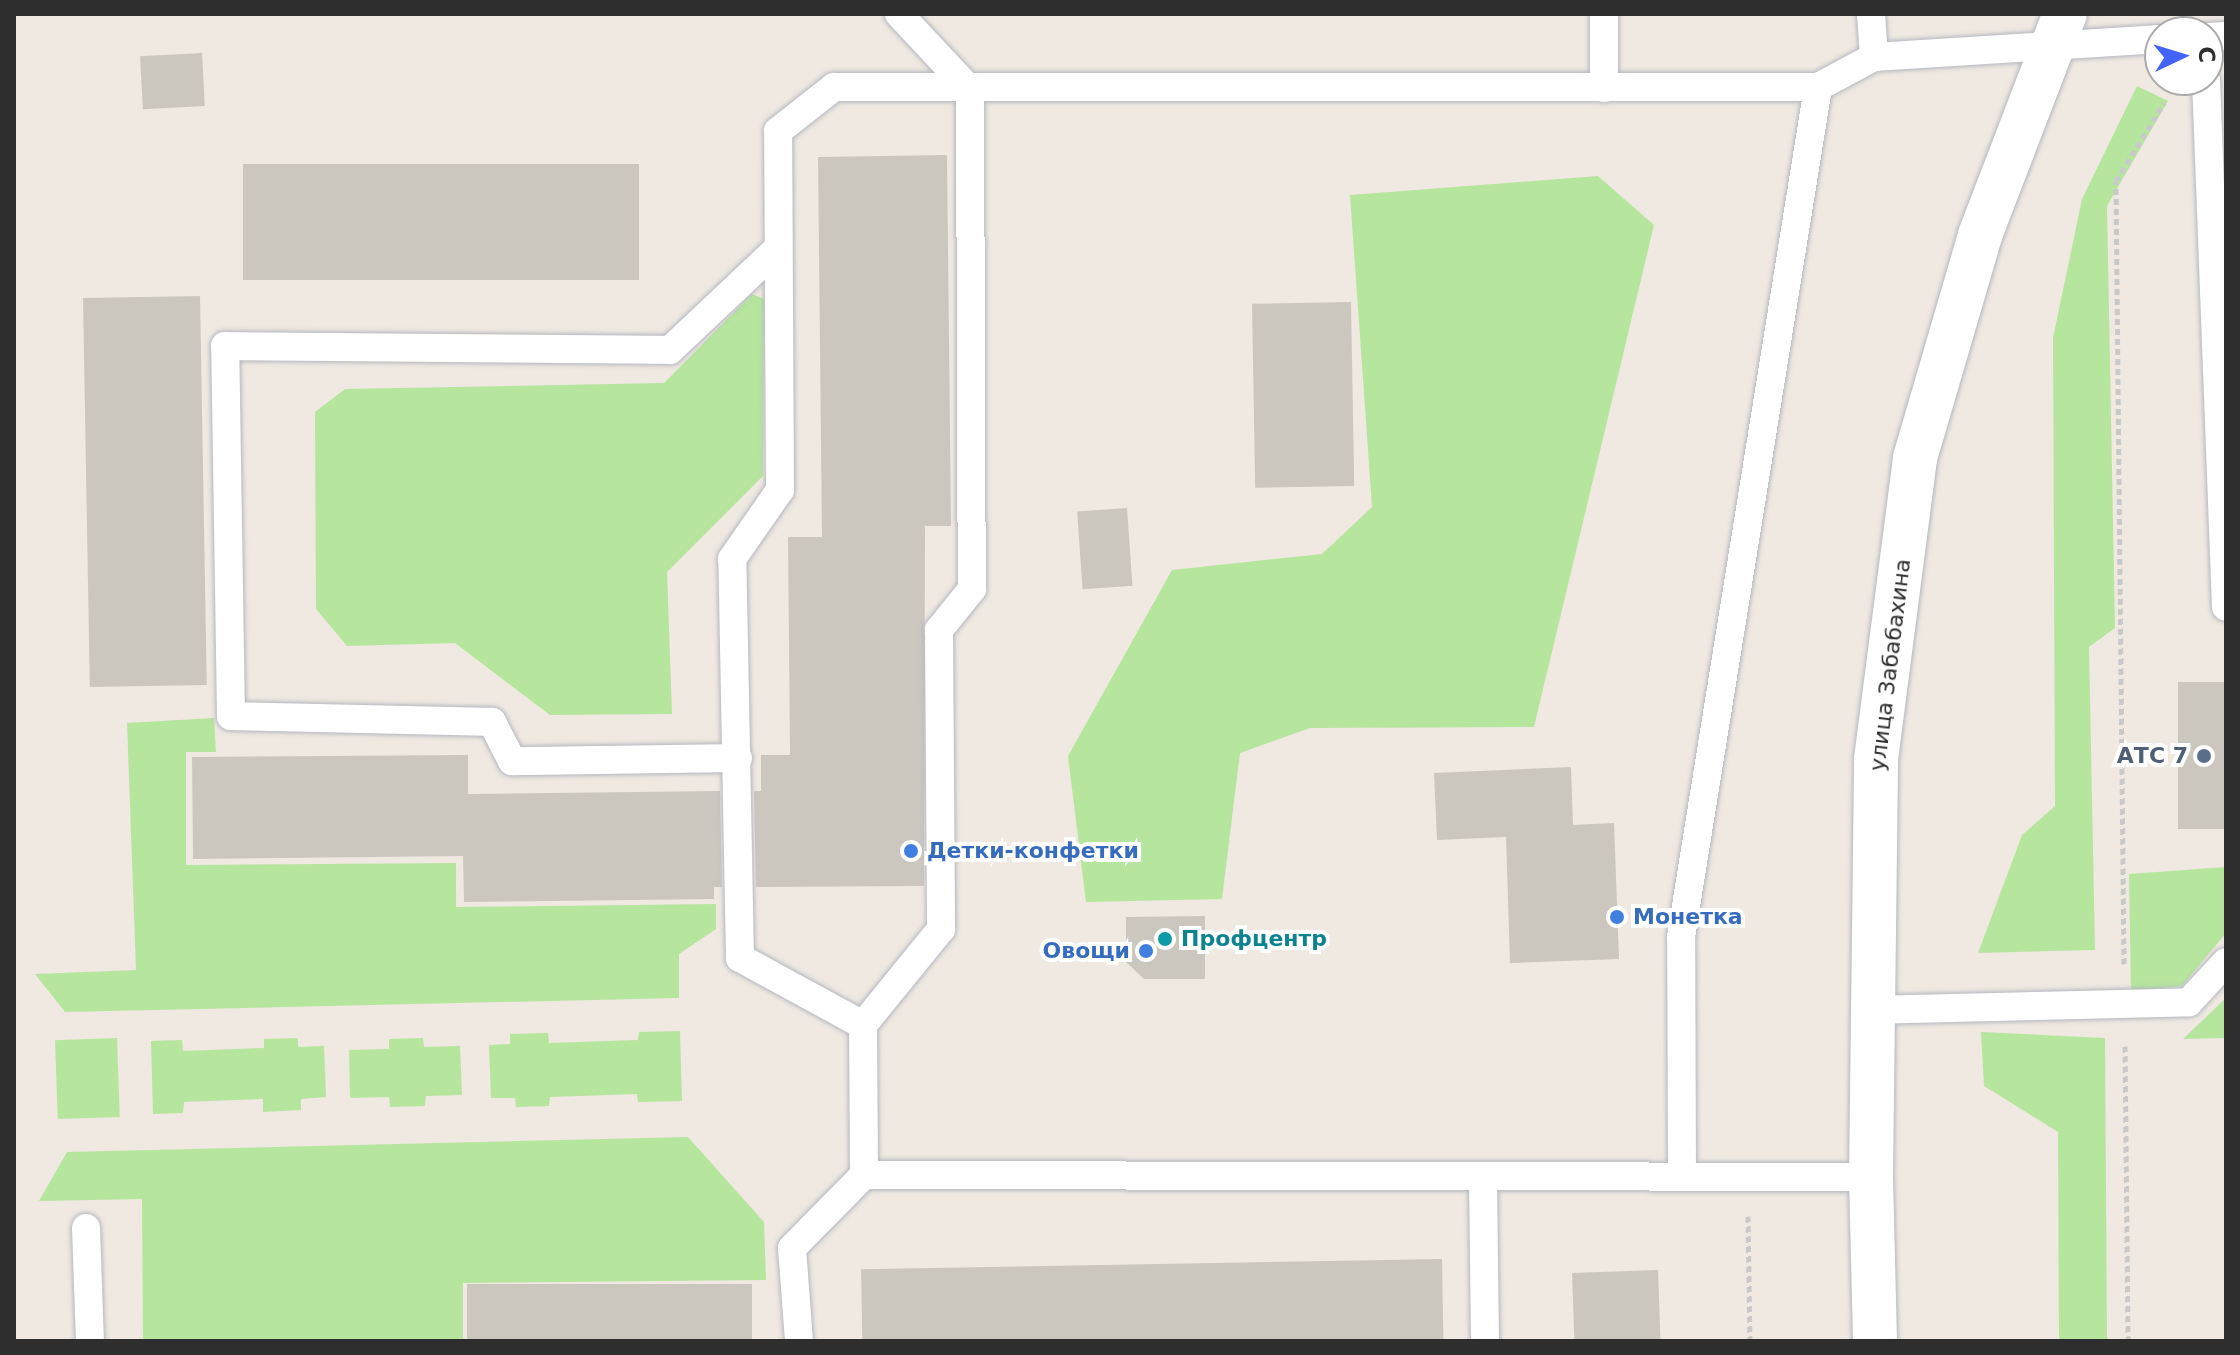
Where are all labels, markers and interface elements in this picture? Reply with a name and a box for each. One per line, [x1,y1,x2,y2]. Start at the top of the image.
north arrow [2144,16,2224,96]
text: С [2193,46,2219,63]
street label: улица Забабахина [1864,557,1916,773]
place label: АТС 7 [2117,743,2188,769]
marker: АТС 7 [2195,747,2213,765]
place label: Детки-конфетки [927,838,1139,864]
marker: Детки-конфетки [902,842,920,860]
place label: Монетка [1633,904,1743,930]
marker: Монетка [1608,908,1626,926]
place label: Профцентр [1181,926,1327,952]
marker: Профцентр [1156,930,1174,948]
place label: Овощи [1043,938,1130,964]
marker: Овощи [1137,942,1155,960]

